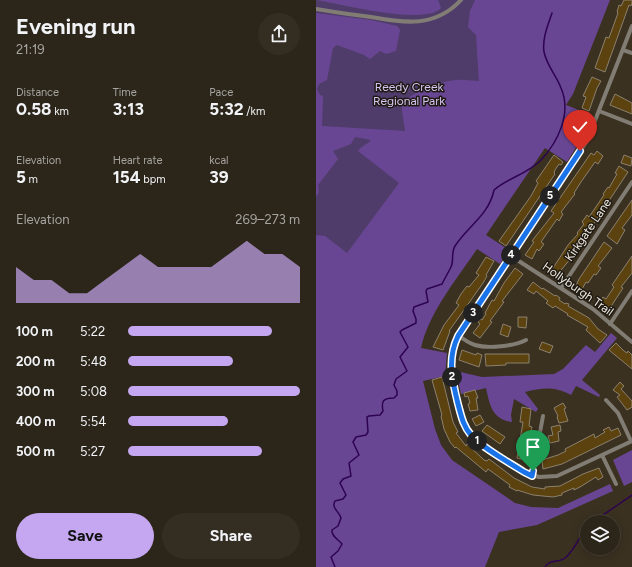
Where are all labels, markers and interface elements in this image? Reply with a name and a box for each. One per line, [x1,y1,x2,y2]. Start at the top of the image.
text: Evening run [16,13,136,40]
button: share [258,13,300,55]
text: 21:19 [16,42,45,57]
park label: Reedy Creek Regional Park [373,80,445,108]
text: Distance [16,86,59,99]
text: Time [113,86,137,99]
text: Pace [209,86,233,99]
text: 0.58 [16,99,52,119]
text: 3:13 [113,99,144,119]
text: 5:32 [209,99,244,119]
text: km [52,105,69,118]
text: /km [244,105,265,118]
pin [563,110,597,151]
icon: check [569,116,591,138]
text: Elevation [16,154,61,167]
text: Heart rate [113,154,163,167]
text: kcal [209,154,229,167]
text: 5 [16,167,26,187]
text: 154 [113,167,140,187]
text: 39 [209,167,229,187]
text: m [26,173,38,186]
text: bpm [140,173,166,186]
pin: 5 [540,186,560,206]
text: 5 [547,189,553,202]
street label: Kirkgate Lane [562,196,614,264]
text: Elevation [16,212,69,227]
text: 269–273 m [235,212,300,227]
pin: 4 [501,245,521,265]
text: 4 [508,248,514,261]
street label: Hollyburgh Trail [540,259,616,319]
pin: 3 [463,303,483,323]
text: 3 [470,306,476,319]
text: 100 m [16,324,53,339]
text: 5:22 [80,324,105,339]
text: 200 m [16,354,55,369]
text: 5:48 [80,354,107,369]
pin: 2 [442,367,462,387]
text: 2 [449,370,455,383]
text: 300 m [16,384,55,399]
text: 5:08 [80,384,107,399]
text: 400 m [16,414,56,429]
text: 5:54 [80,414,106,429]
pin [516,430,550,471]
pin: 1 [467,431,487,451]
text: 1 [475,434,479,447]
icon: arrive [522,436,544,458]
text: 500 m [16,444,55,459]
text: 5:27 [80,444,105,459]
button: Save [16,513,154,559]
button: Share [162,513,300,559]
map controls [580,515,620,555]
button: layers [580,515,620,555]

